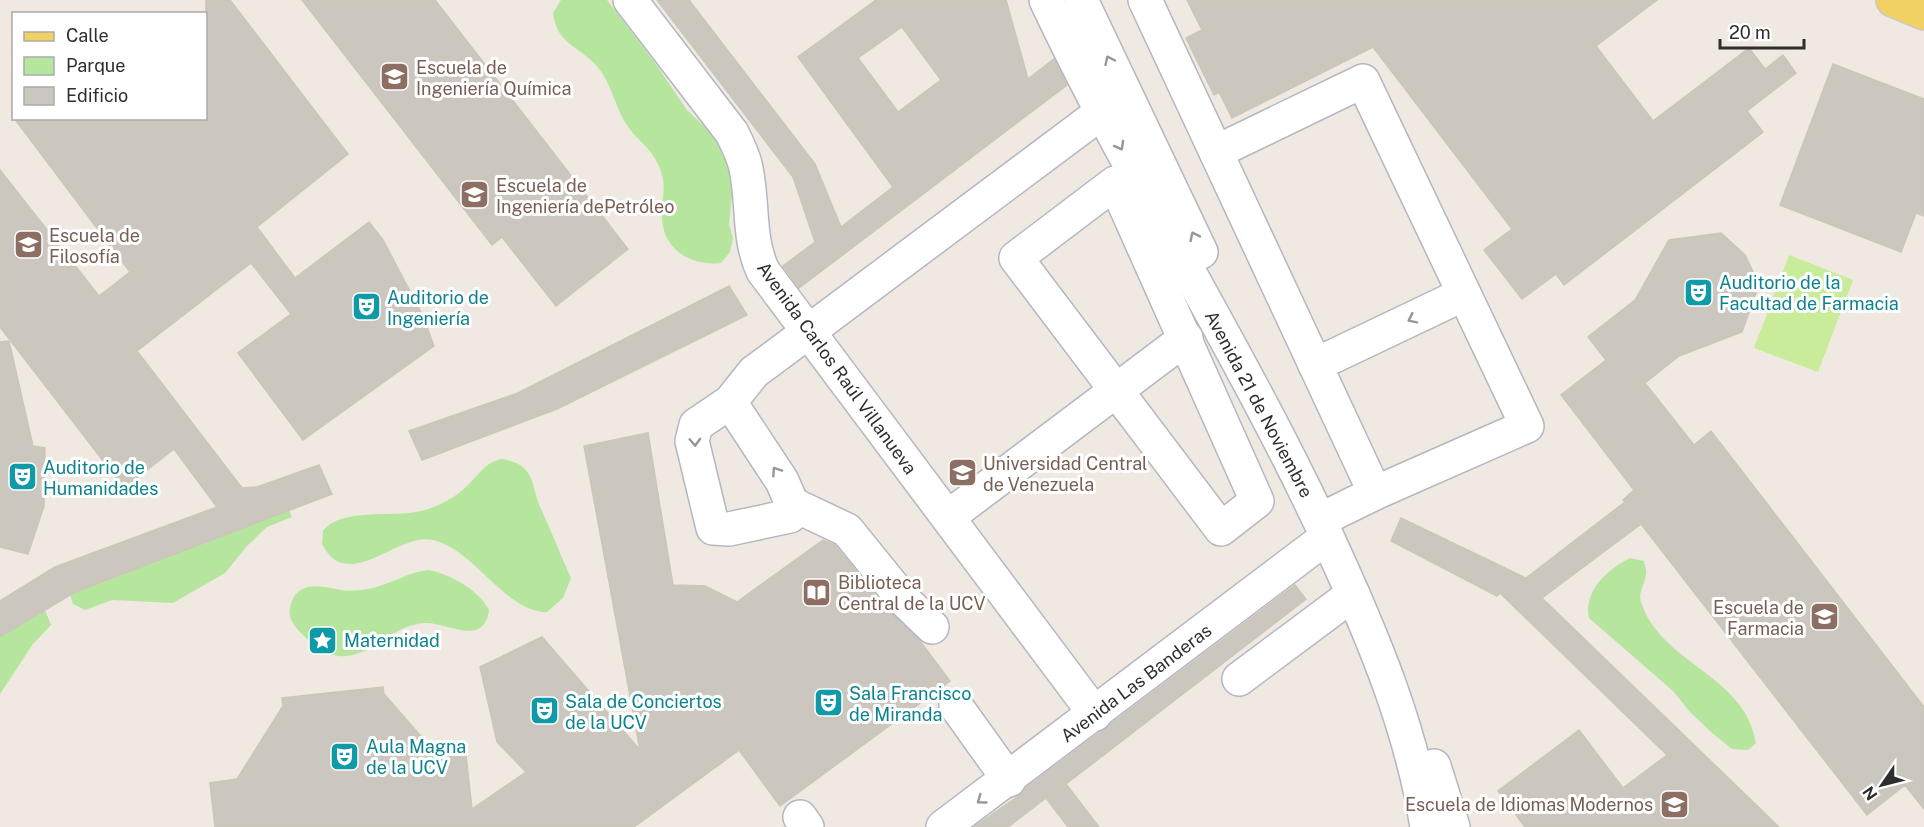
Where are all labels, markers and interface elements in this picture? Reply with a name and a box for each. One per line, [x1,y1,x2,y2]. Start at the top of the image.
legend [12,12,207,120]
scale bar [1720,12,1804,50]
text: 20 m [1729,22,1771,43]
text: Calle [66,25,109,46]
text: Parque [66,55,126,76]
one-way arrow [1105,55,1117,66]
place label: Escuela de Ingeniería Química [416,57,572,99]
school or university icon: Escuela de Ingeniería Química [379,61,411,93]
text: Edificio [66,85,128,106]
one-way arrow [1113,140,1124,150]
place label: Escuela de Ingeniería dePetróleo [496,175,674,217]
school or university icon: Escuela de Ingeniería dePetróleo [459,179,491,211]
place label: Escuela de Filosofía [49,225,140,267]
school or university icon: Escuela de Filosofía [12,229,44,261]
one-way arrow [1189,231,1201,242]
street label: Avenida Carlos Raúl Villanueva [753,258,921,478]
place label: Auditorio de la Facultad de Farmacia [1719,272,1899,314]
theatre icon: Auditorio de la Facultad de Farmacia [1682,276,1714,308]
place label: Auditorio de Ingeniería [387,287,489,329]
theatre icon: Auditorio de Ingeniería [350,291,382,323]
street label: Avenida 21 de Noviembre [1201,307,1317,501]
one-way arrow [1407,312,1418,324]
one-way arrow [688,438,701,447]
place label: Universidad Central de Venezuela [983,453,1148,495]
place label: Auditorio de Humanidades [43,457,158,499]
school or university icon: Universidad Central de Venezuela [946,457,978,489]
theatre icon: Auditorio de Humanidades [6,461,38,493]
one-way arrow [772,467,783,478]
place label: Biblioteca Central de la UCV [838,572,986,614]
library icon: Biblioteca Central de la UCV [801,576,833,608]
place label: Escuela de Farmacia [1713,597,1804,639]
school or university icon: Escuela de Farmacia [1809,601,1841,633]
street label: Avenida Las Banderas [1057,620,1215,746]
place icon: Maternidad [307,624,339,656]
place label: Maternidad [344,630,440,651]
place label: Sala Francisco de Miranda [849,683,972,725]
theatre icon: Sala Francisco de Miranda [812,687,844,719]
place label: Sala de Conciertos de la UCV [565,691,722,733]
theatre icon: Sala de Conciertos de la UCV [528,695,560,727]
place label: Aula Magna de la UCV [366,736,466,778]
theatre icon: Aula Magna de la UCV [329,740,361,772]
north arrow [1852,755,1912,815]
text: N [1859,783,1881,804]
school or university icon: Escuela de Idiomas Modernos [1658,788,1690,820]
one-way arrow [976,793,987,804]
place label: Escuela de Idiomas Modernos [1405,794,1653,815]

